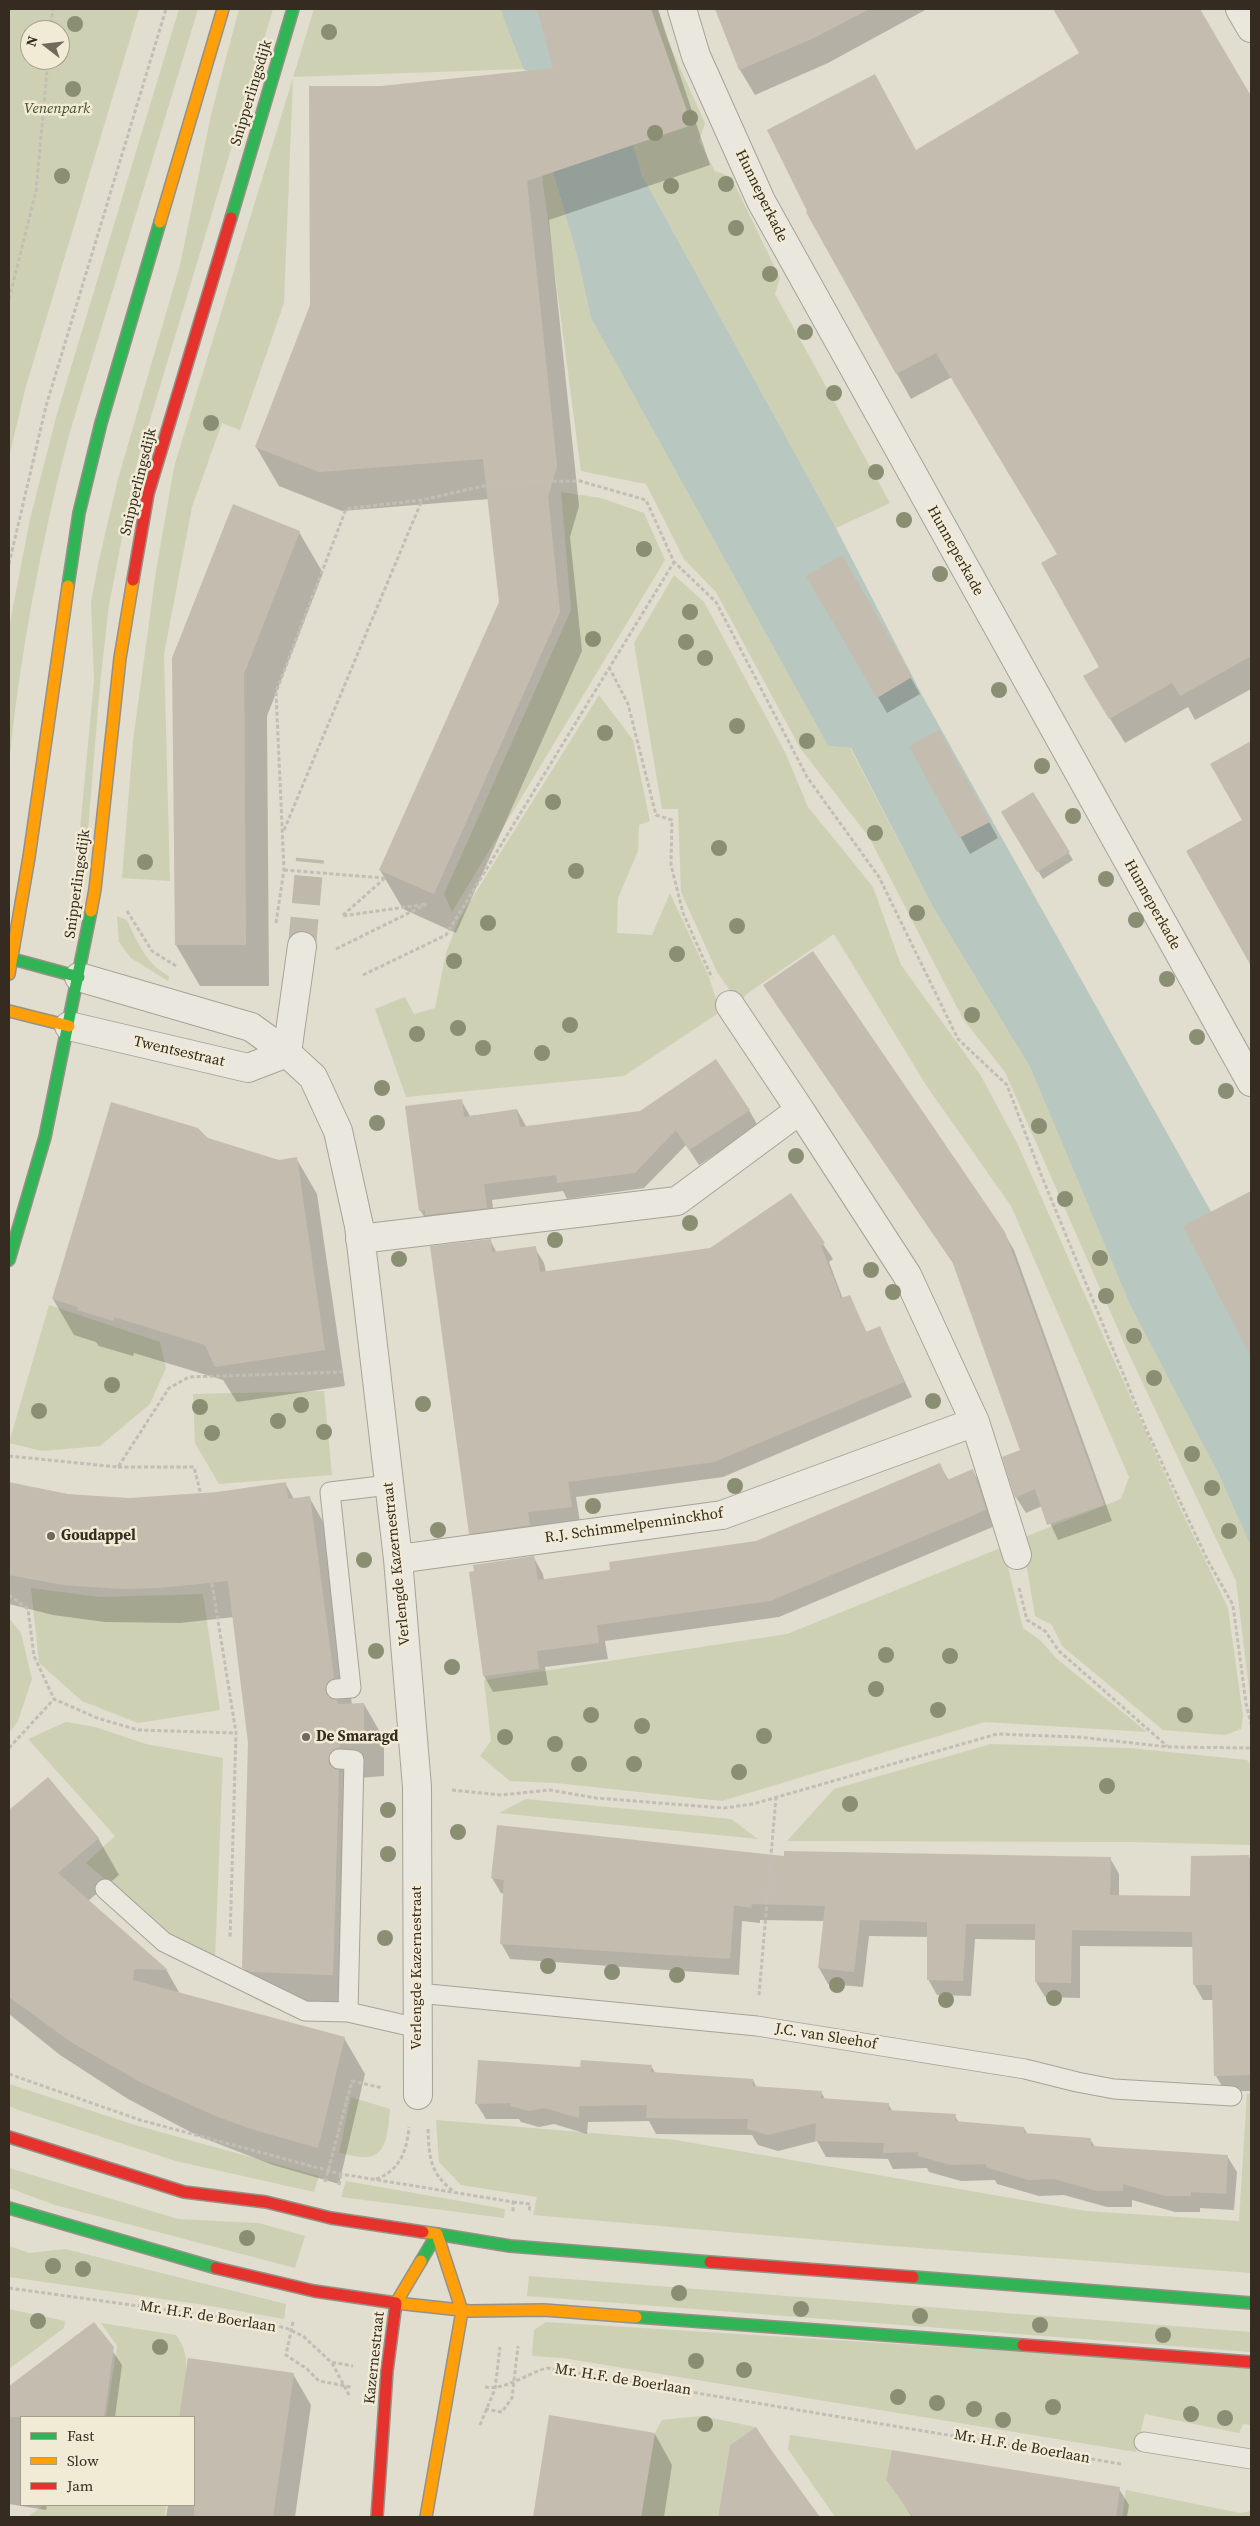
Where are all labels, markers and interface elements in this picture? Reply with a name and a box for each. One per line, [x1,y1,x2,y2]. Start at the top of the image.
north arrow [20,20,70,70]
text: N [21,33,43,49]
street label: Snipperlingsdijk [227,38,277,148]
park label: Venenpark [24,100,90,118]
street label: Hunneperkade [731,147,791,245]
street label: Snipperlingsdijk [117,427,161,537]
street label: Hunneperkade [923,503,987,599]
street label: Snipperlingsdijk [61,828,95,940]
street label: Hunneperkade [1120,857,1184,953]
street label: Twentsestraat [132,1033,226,1071]
street label: Verlengde Kazernestraat [379,1481,415,1647]
street label: R.J. Schimmelpenninckhof [544,1505,724,1547]
place label: Goudappel [61,1527,136,1545]
marker: Goudappel [45,1530,57,1542]
place label: De Smaragd [316,1728,398,1746]
marker: De Smaragd [300,1731,312,1743]
street label: Verlengde Kazernestraat [408,1886,426,2050]
street label: J.C. van Sleehof [774,2020,878,2054]
street label: Mr. H.F. de Boerlaan [138,2297,278,2337]
street label: Kazernestraat [361,2311,389,2405]
street label: Mr. H.F. de Boerlaan [553,2360,693,2400]
legend [20,2416,195,2506]
text: Fast [67,2425,94,2446]
street label: Mr. H.F. de Boerlaan [953,2426,1091,2468]
text: Slow [67,2450,99,2471]
text: Jam [67,2475,93,2496]

